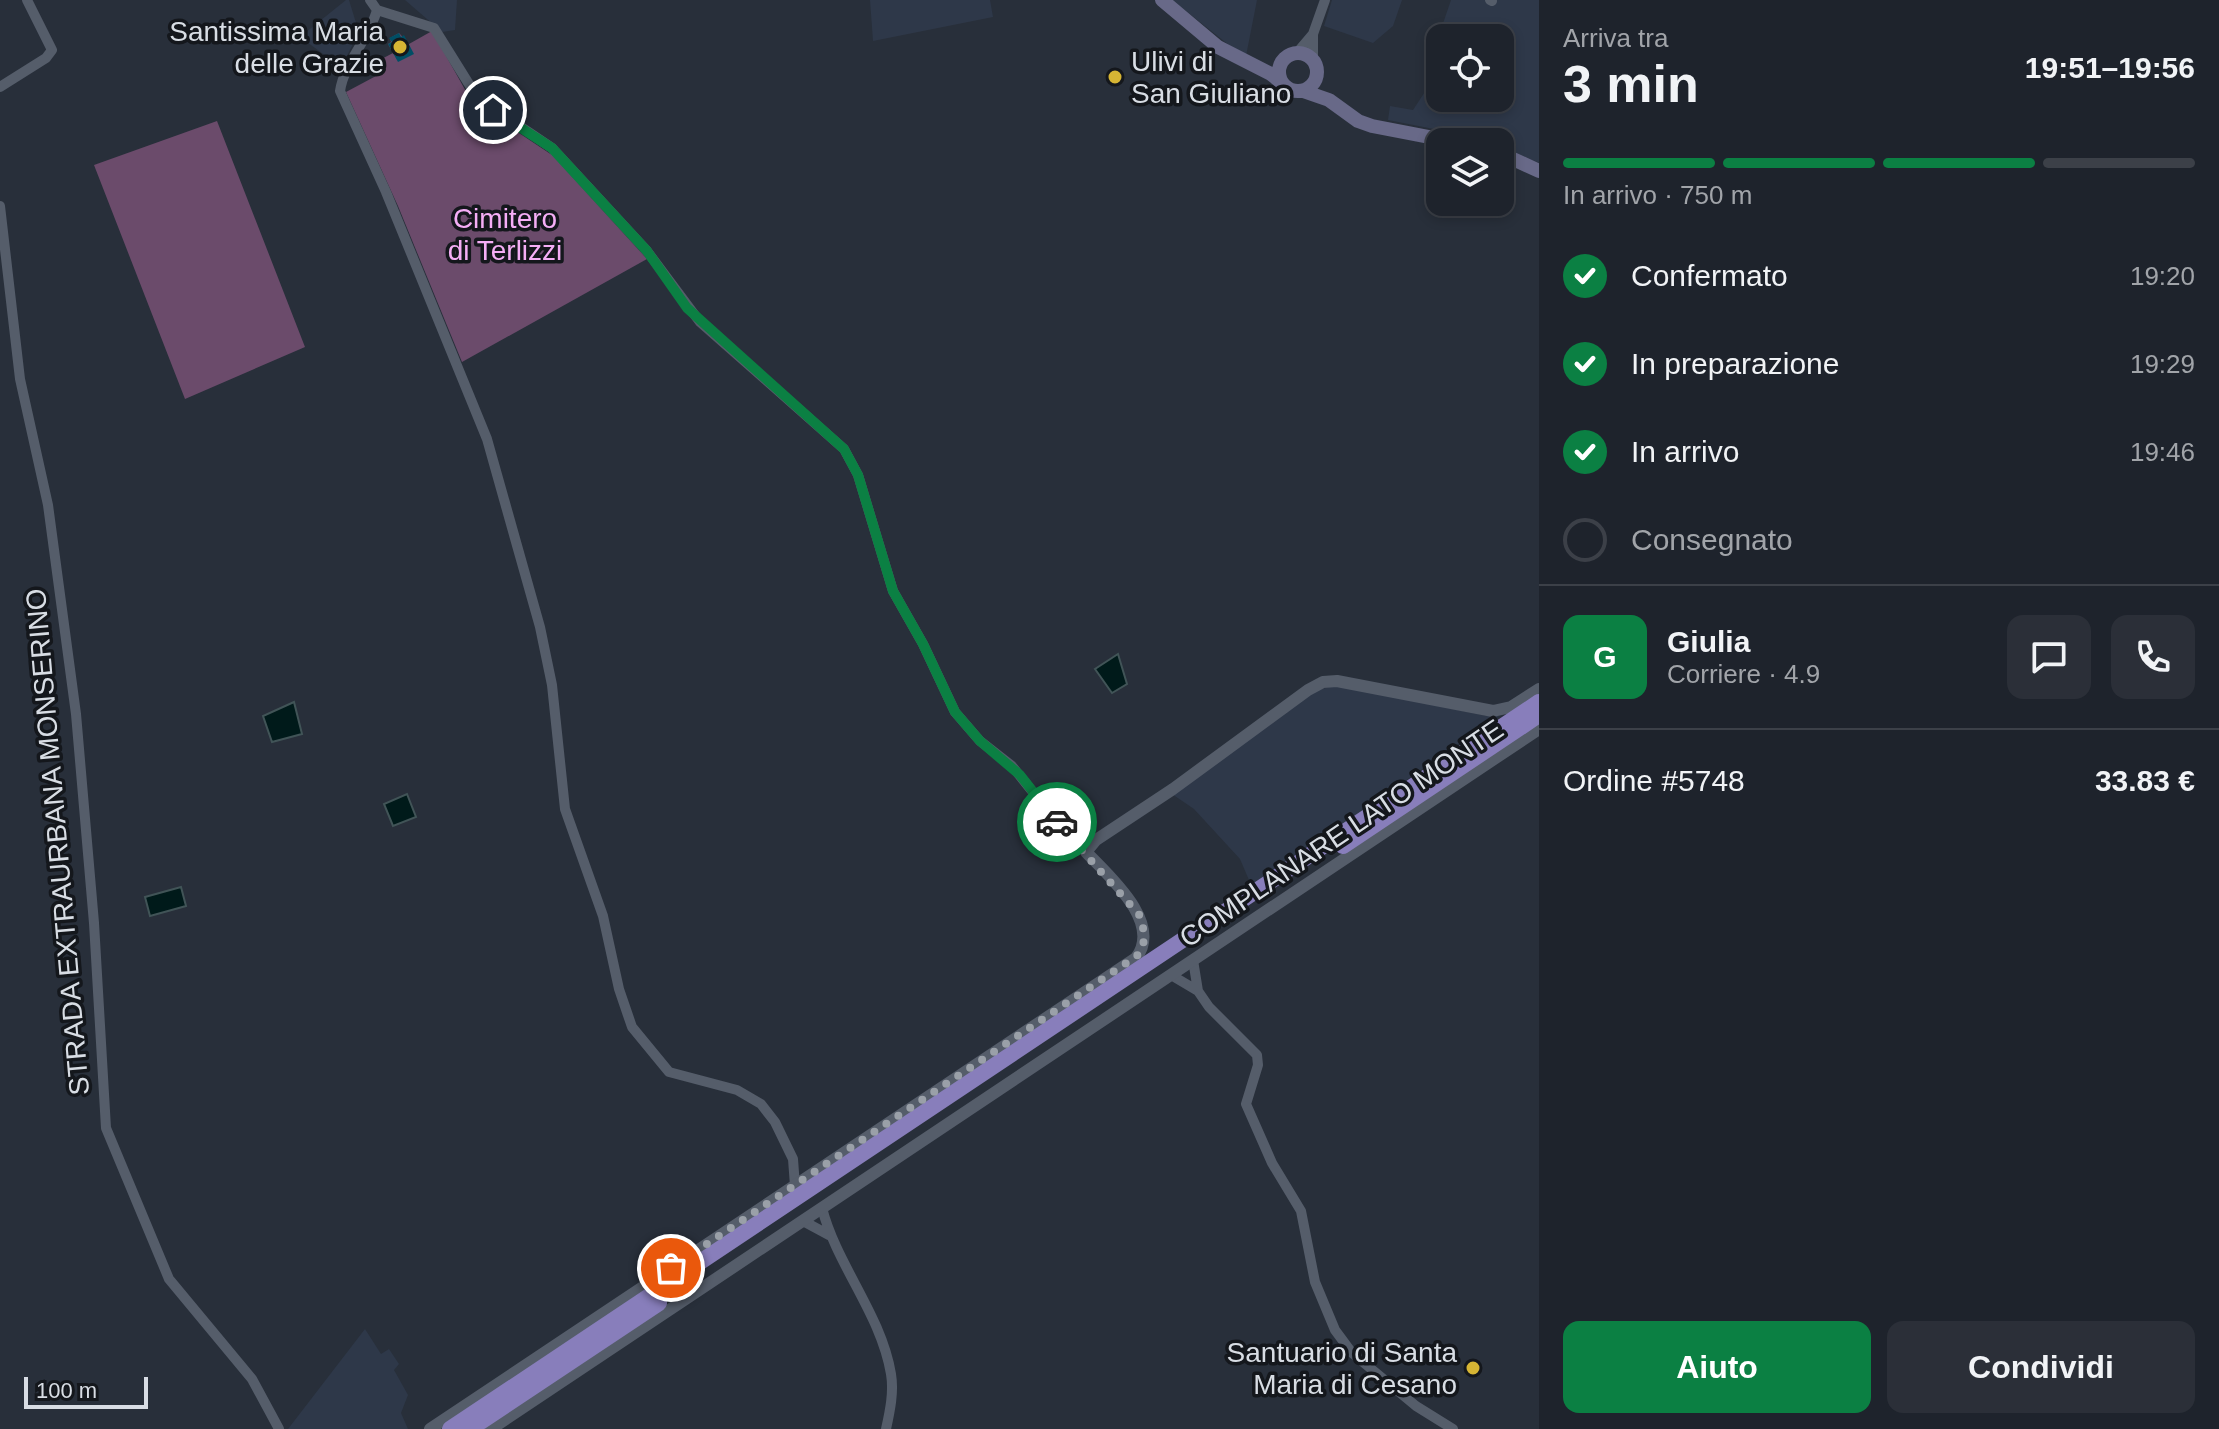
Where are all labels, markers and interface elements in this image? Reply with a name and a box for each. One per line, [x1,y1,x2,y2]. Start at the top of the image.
place label: Santissima Maria delle Grazie [169,16,384,79]
text: Arriva tra [1563,23,1668,53]
map controls [1426,24,1514,216]
button: locate [1426,24,1514,112]
marker: Santissima Maria delle Grazie [391,38,409,56]
place label: Ulivi di San Giuliano [1131,46,1291,109]
text: 19:51–19:56 [2025,51,2195,84]
text: 3 min [1563,55,1699,113]
marker: Ulivi di San Giuliano [1106,68,1124,86]
pin [459,76,527,144]
icon: home [471,88,515,132]
button: layers [1426,128,1514,216]
text: In arrivo · 750 m [1563,180,1752,210]
park label: Cimitero di Terlizzi [448,203,562,266]
icon: check [1563,254,1607,298]
text: Confermato [1631,259,1788,292]
text: 19:20 [2130,261,2195,291]
icon: check [1563,342,1607,386]
text: In preparazione [1631,347,1839,380]
text: 19:29 [2130,349,2195,379]
icon: check [1563,430,1607,474]
text: In arrivo [1631,435,1739,468]
text: 19:46 [2130,437,2195,467]
text: Consegnato [1631,523,1793,556]
street label: STRADA EXTRAURBANA MONSERINO [20,587,95,1097]
button: chat [2007,615,2091,699]
button: phone [2111,615,2195,699]
text: Giulia [1667,625,1750,658]
text: G [1593,640,1617,673]
text: Corriere · 4.9 [1667,659,1820,689]
street label: COMPLANARE LATO MONTE [1174,713,1509,953]
text: Ordine #5748 [1563,764,1745,797]
text: 33.83 € [2095,764,2195,797]
courier [1017,782,1097,862]
icon: car [1035,800,1079,844]
pin [637,1234,705,1302]
icon: bag [649,1246,693,1290]
button: Aiuto [1563,1321,1871,1413]
button: Condividi [1887,1321,2195,1413]
place label: Santuario di Santa Maria di Cesano [1227,1337,1457,1400]
marker: Santuario di Santa Maria di Cesano [1464,1359,1482,1377]
scale bar [24,1373,148,1409]
text: 100 m [36,1378,97,1403]

